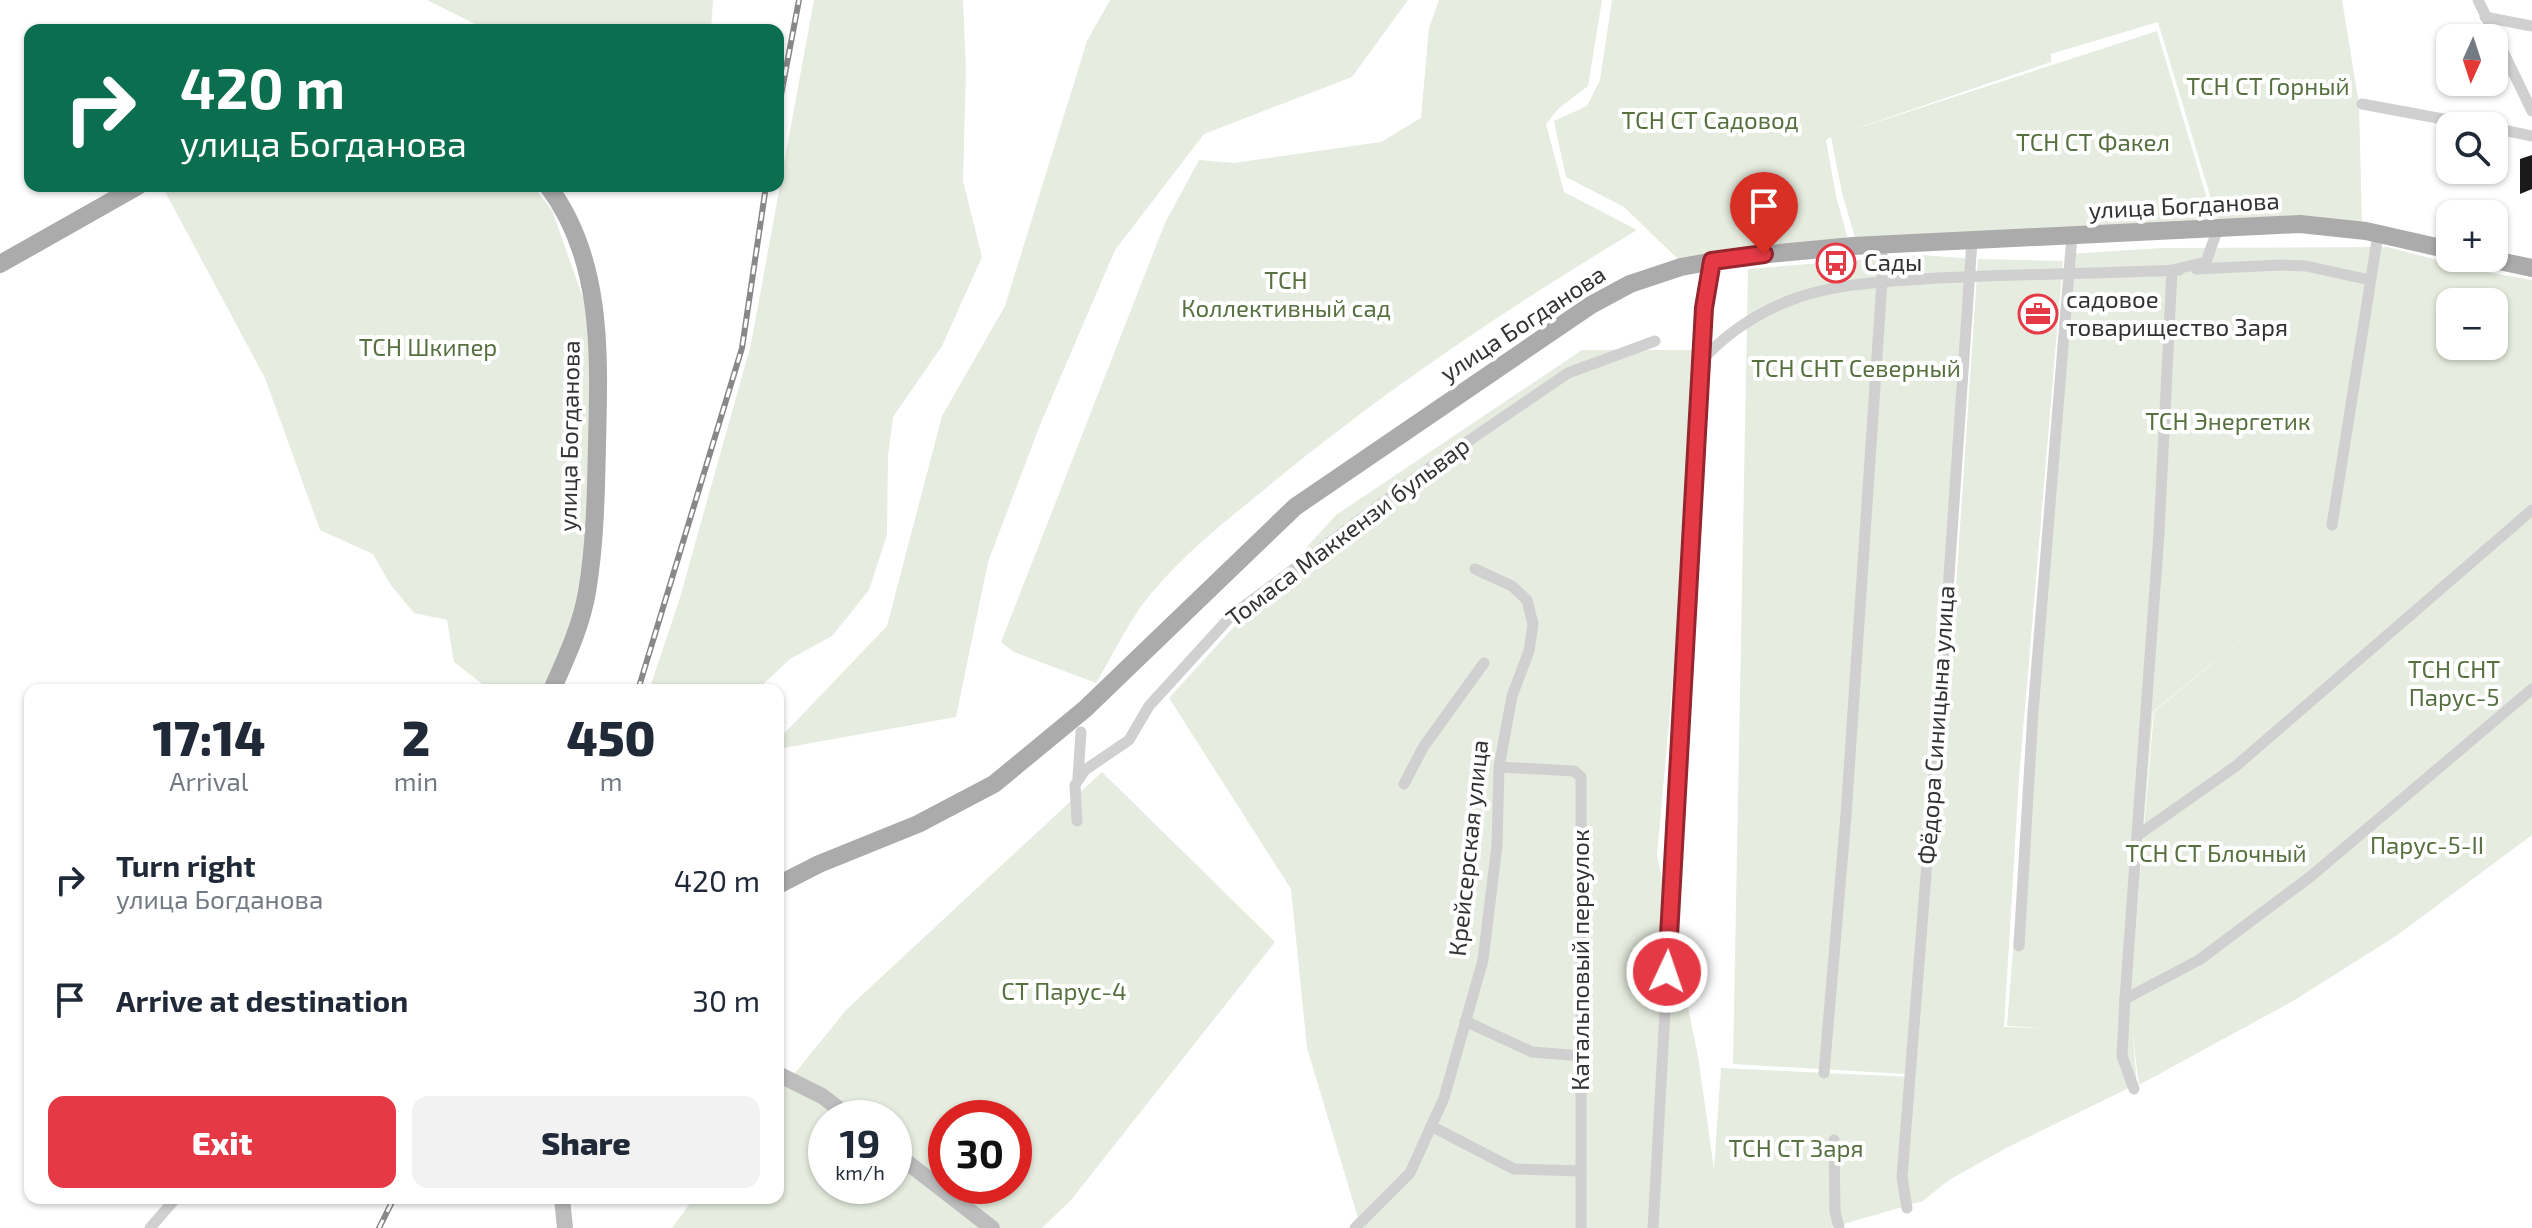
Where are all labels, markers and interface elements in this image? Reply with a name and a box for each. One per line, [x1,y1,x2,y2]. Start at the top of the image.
north arrow [2436,24,2508,96]
map controls [2436,24,2508,360]
text: 420 m [180,53,345,120]
icon: right [48,56,152,160]
park label: ТСН СТ Горный [2186,71,2350,100]
park label: ТСН СТ Садовод [1621,105,1799,134]
button: search [2436,112,2508,184]
text: улица Богданова [180,121,467,164]
park label: ТСН СТ Факел [2016,127,2170,156]
pin [1730,172,1798,254]
icon: arrive [1742,184,1786,228]
street label: улица Богданова [2088,185,2280,225]
button: + [2436,200,2508,272]
bus stop icon: Сады [1815,242,1857,284]
place label: Сады [1864,247,1922,276]
street label: улица Богданова [1434,258,1611,388]
park label: ТСН Коллективный сад [1181,265,1391,322]
place label: садовое товарищество Заря [2066,284,2288,341]
button: − [2436,288,2508,360]
office icon: садовое товарищество Заря [2017,293,2059,335]
park label: ТСН Шкипер [359,332,497,361]
street label: улица Богданова [552,340,586,532]
park label: ТСН СНТ Северный [1751,353,1961,382]
park label: ТСН Энергетик [2145,406,2311,435]
street label: Томаса Маккензи бульвар [1220,430,1475,632]
street label: Фёдора Синицына улица [1911,584,1961,866]
park label: ТСН СНТ Парус-5 [2408,654,2500,712]
text: 17:14 [152,708,265,766]
text: 2 [402,708,430,766]
text: 450 [567,708,656,766]
street label: Крейсерская улица [1442,738,1494,958]
text: Arrival [169,765,248,796]
text: min [394,765,438,796]
text: m [600,765,622,796]
street label: Катальповый переулок [1565,829,1595,1091]
park label: Парус-5-II [2370,830,2484,860]
park label: ТСН СТ Блочный [2125,838,2307,867]
text: Turn right [116,847,256,883]
icon: right [48,858,92,902]
text: 420 m [674,862,760,898]
text: улица Богданова [116,883,323,914]
position arrow [1625,930,1709,1014]
park label: СТ Парус-4 [1001,976,1127,1006]
icon: arrive [48,978,92,1022]
text: Arrive at destination [116,982,408,1018]
text: 30 m [692,982,760,1018]
button: Exit [48,1096,396,1188]
button: Share [412,1096,760,1188]
speed limit sign: 30 [928,1100,1032,1204]
text: 19 [840,1118,880,1166]
park label: ТСН СТ Заря [1728,1133,1864,1162]
text: km/h [835,1160,885,1184]

